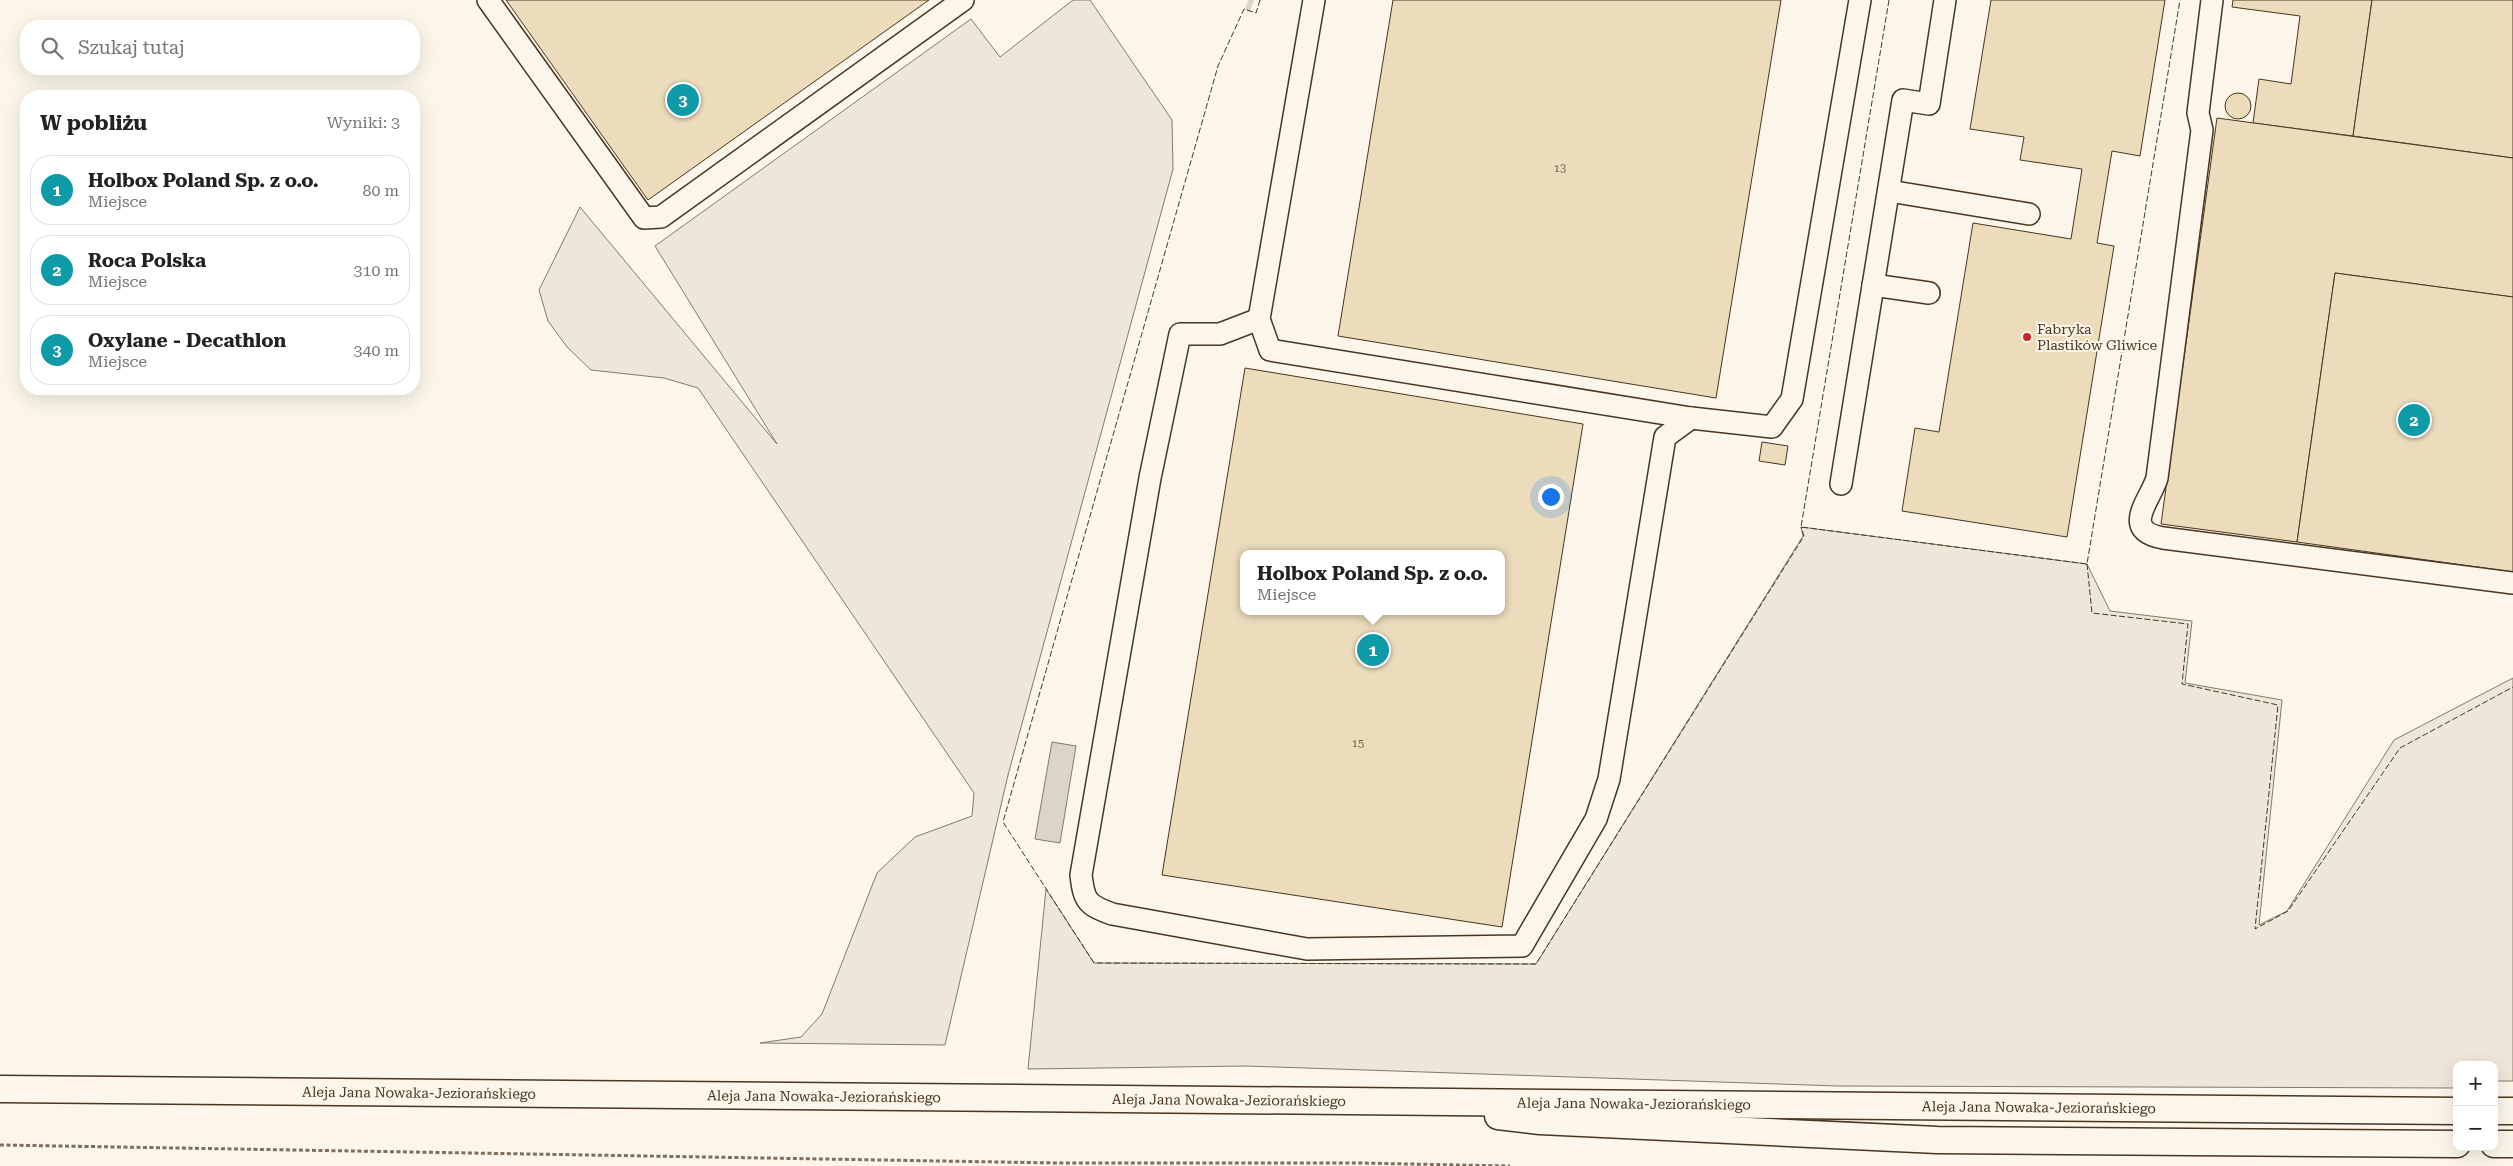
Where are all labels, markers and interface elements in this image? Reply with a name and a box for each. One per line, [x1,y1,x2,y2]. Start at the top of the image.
search box [20,20,420,75]
icon: search [38,34,66,62]
text: Szukaj tutaj [78,36,185,59]
pin: 3 [667,81,699,119]
text: W pobliżu [40,111,147,135]
text: Wyniki: 3 [327,113,400,132]
house number: 13 [1554,162,1566,175]
text: Holbox Poland Sp. z o.o. [88,169,319,192]
text: 1 [53,181,61,200]
text: 80 m [362,181,399,200]
text: Miejsce [88,192,147,211]
text: Roca Polska [88,249,206,272]
text: 2 [53,261,61,280]
text: 310 m [353,261,399,280]
text: Miejsce [88,272,147,291]
place label: Fabryka Plastików Gliwice [2037,321,2158,353]
text: Oxylane - Decathlon [88,329,286,352]
marker: Fabryka Plastików Gliwice [2021,331,2033,343]
text: 3 [53,341,61,360]
text: 340 m [353,341,399,360]
text: Miejsce [88,352,147,371]
pin: 2 [2398,401,2430,439]
your location [1538,484,1564,510]
popup [1240,550,1505,615]
text: Holbox Poland Sp. z o.o. [1257,562,1488,585]
text: Miejsce [1257,585,1316,604]
pin: 1 [1357,631,1389,669]
house number: 15 [1352,737,1364,750]
map controls [2453,1061,2498,1151]
button: + [2453,1061,2498,1106]
street label: Aleja Jana Nowaka-Jeziorańskiego [302,1084,536,1102]
street label: Aleja Jana Nowaka-Jeziorańskiego [707,1087,941,1105]
street label: Aleja Jana Nowaka-Jeziorańskiego [1112,1091,1346,1109]
street label: Aleja Jana Nowaka-Jeziorańskiego [1517,1095,1751,1113]
street label: Aleja Jana Nowaka-Jeziorańskiego [1922,1098,2156,1116]
button: − [2453,1106,2498,1151]

